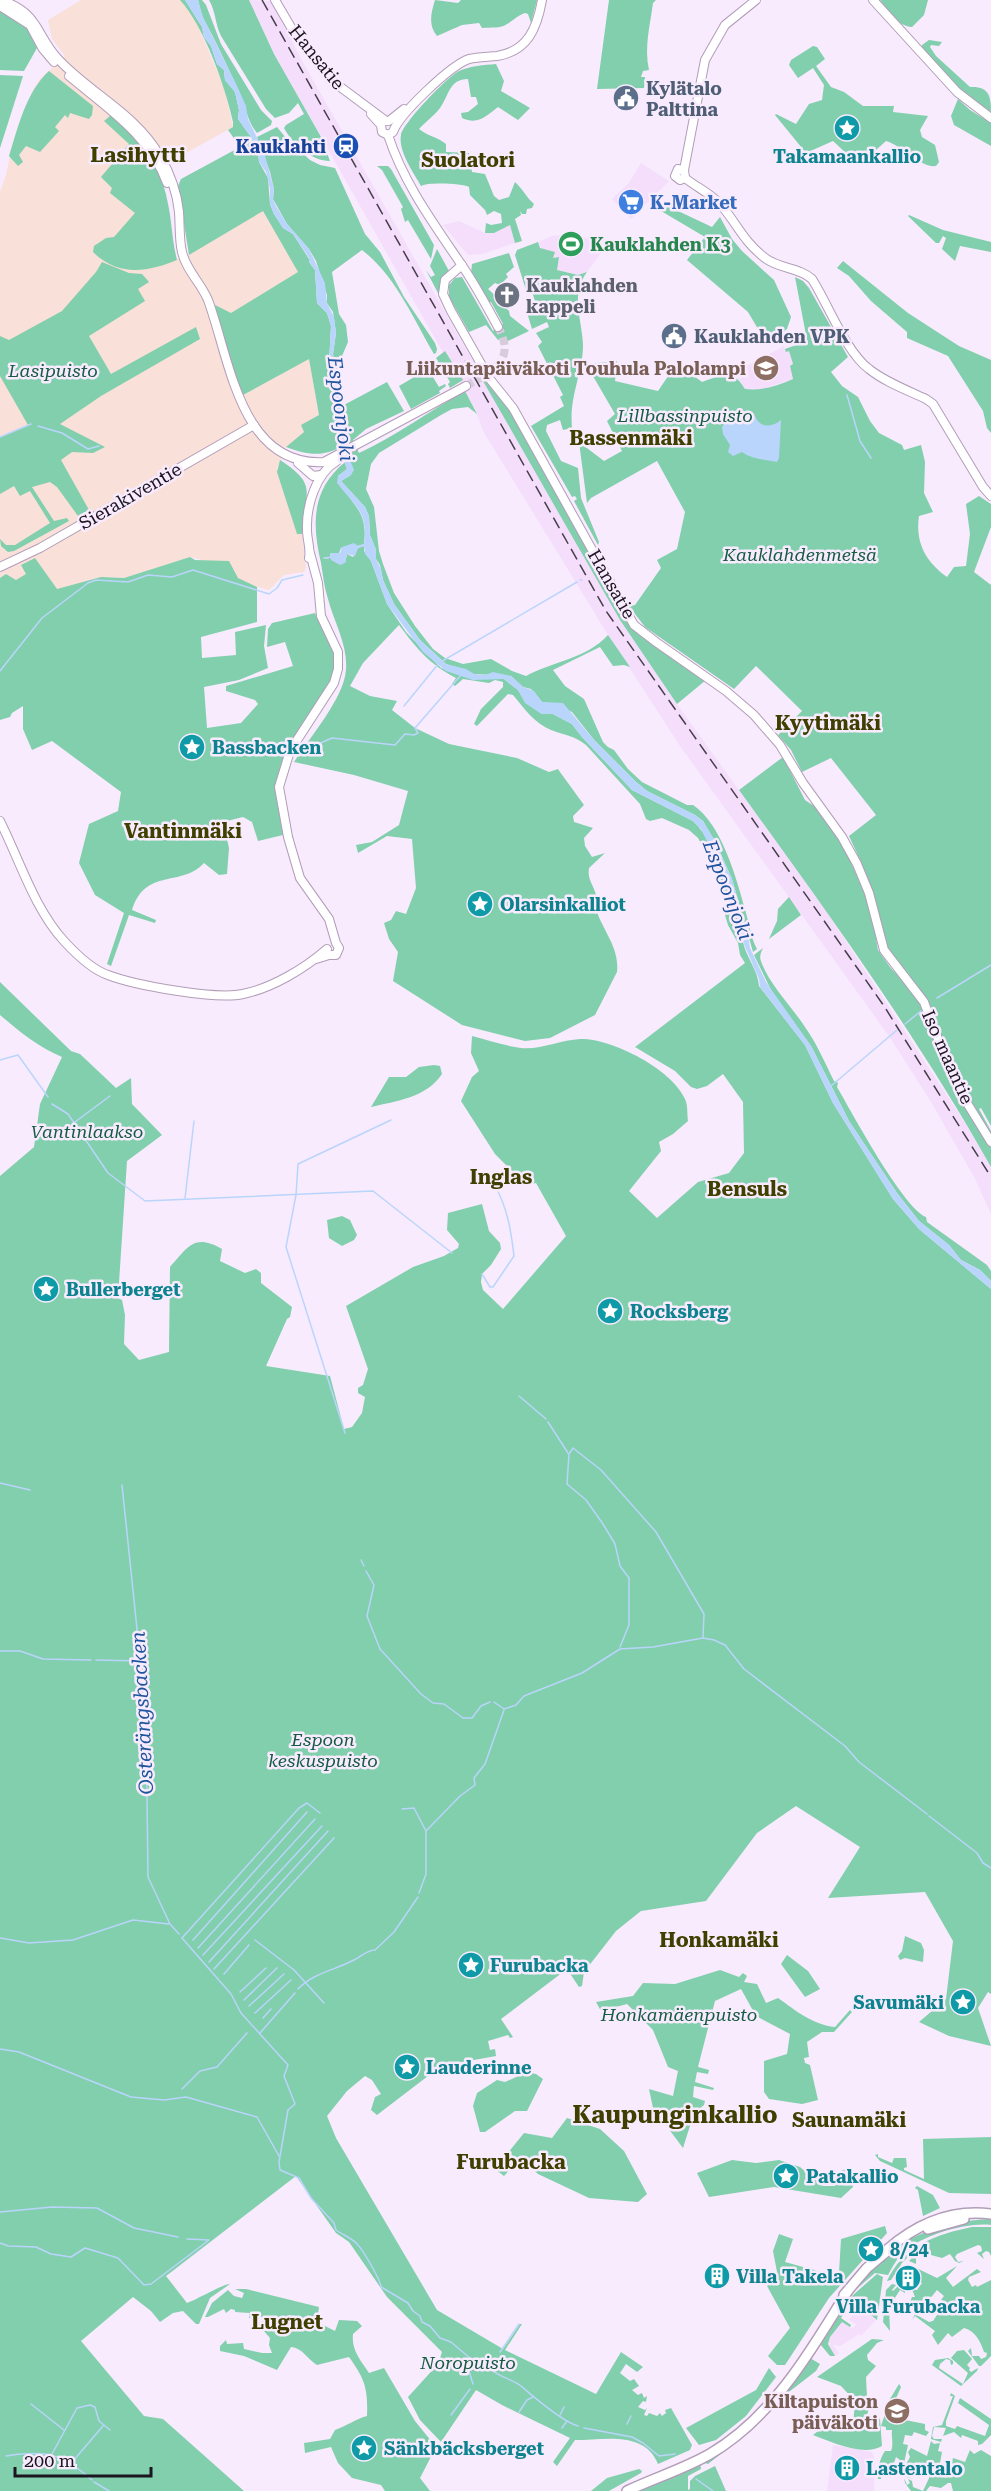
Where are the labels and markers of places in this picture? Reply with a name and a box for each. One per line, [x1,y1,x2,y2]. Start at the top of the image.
place label: Kylätalo Palttina [646,78,722,120]
public building icon: Kylätalo Palttina [611,83,641,113]
place icon: Takamaankallio [832,113,862,143]
station icon: Kauklahti [331,131,361,161]
place label: Kauklahti [236,136,326,157]
place label: Takamaankallio [773,146,921,167]
supermarket icon: K-Market [616,187,646,217]
place label: K-Market [650,192,737,213]
sports icon: Kauklahden K3 [556,229,586,259]
place label: Kauklahden K3 [590,234,731,255]
place label: Kauklahden kappeli [526,275,638,317]
church icon: Kauklahden kappeli [492,280,522,310]
public building icon: Kauklahden VPK [659,321,689,351]
place label: Kauklahden VPK [694,326,850,347]
school or university icon: Liikuntapäiväkoti Touhula Palolampi [751,353,781,383]
place label: Liikuntapäiväkoti Touhula Palolampi [406,358,746,379]
place icon: Bassbacken [177,732,207,762]
place label: Bassbacken [212,737,321,758]
place icon: Olarsinkalliot [465,889,495,919]
place label: Olarsinkalliot [500,894,626,915]
place icon: Bullerberget [31,1274,61,1304]
place label: Bullerberget [66,1279,180,1300]
place icon: Rocksberg [595,1296,625,1326]
place label: Rocksberg [630,1301,729,1322]
place icon: Furubacka [456,1950,486,1980]
place label: Furubacka [490,1955,589,1976]
place icon: Savumäki [948,1987,978,2017]
place label: Savumäki [853,1992,944,2013]
place icon: Lauderinne [392,2052,422,2082]
place label: Lauderinne [426,2057,532,2078]
place icon: Patakallio [771,2161,801,2191]
place label: Patakallio [806,2166,899,2187]
place icon: 8/24 [856,2234,886,2264]
place label: 8/24 [890,2239,929,2260]
building icon: Villa Takela [702,2261,732,2291]
building icon: Villa Furubacka [893,2263,923,2293]
place label: Villa Takela [736,2266,844,2287]
place label: Villa Furubacka [836,2296,981,2317]
place label: Kiltapuiston päiväkoti [764,2391,878,2433]
school or university icon: Kiltapuiston päiväkoti [882,2396,912,2426]
place icon: Sänkbäcksberget [349,2433,379,2463]
place label: Sänkbäcksberget [384,2438,544,2459]
building icon: Lastentalo [832,2453,862,2483]
place label: Lastentalo [866,2458,963,2479]

